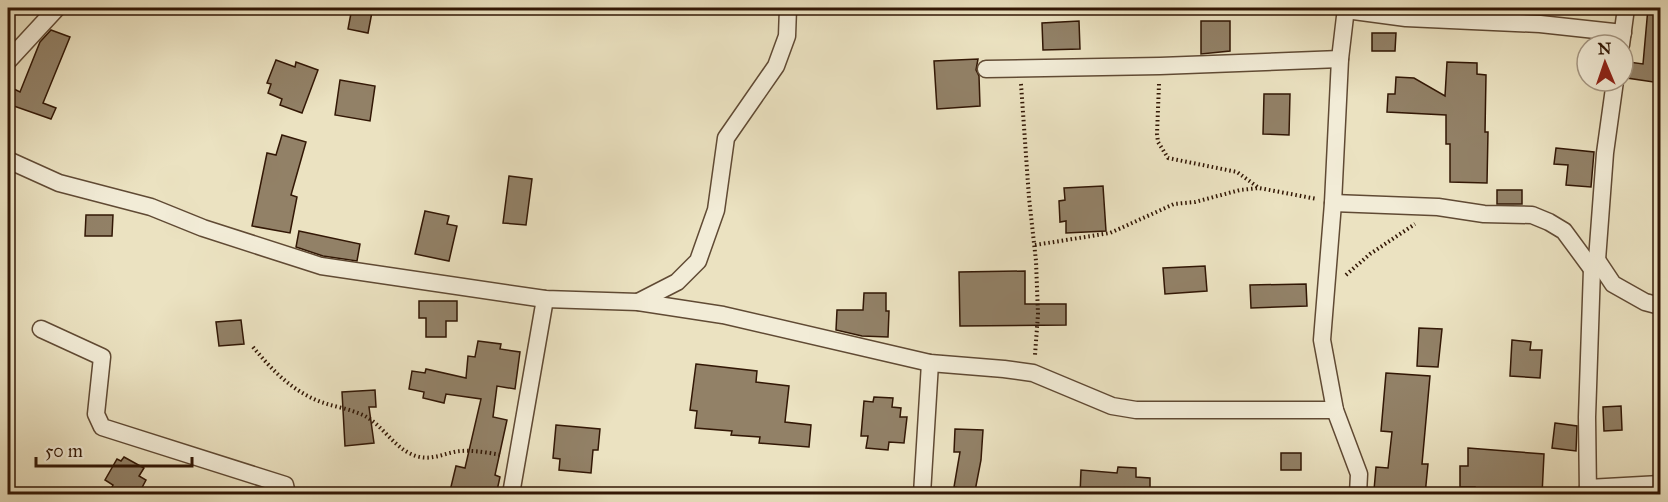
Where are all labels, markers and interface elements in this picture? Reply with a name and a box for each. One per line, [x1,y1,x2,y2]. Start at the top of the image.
north arrow [1575,33,1635,93]
text: N [1597,39,1612,58]
scale bar [36,430,192,468]
text: 50 m [45,440,83,462]

